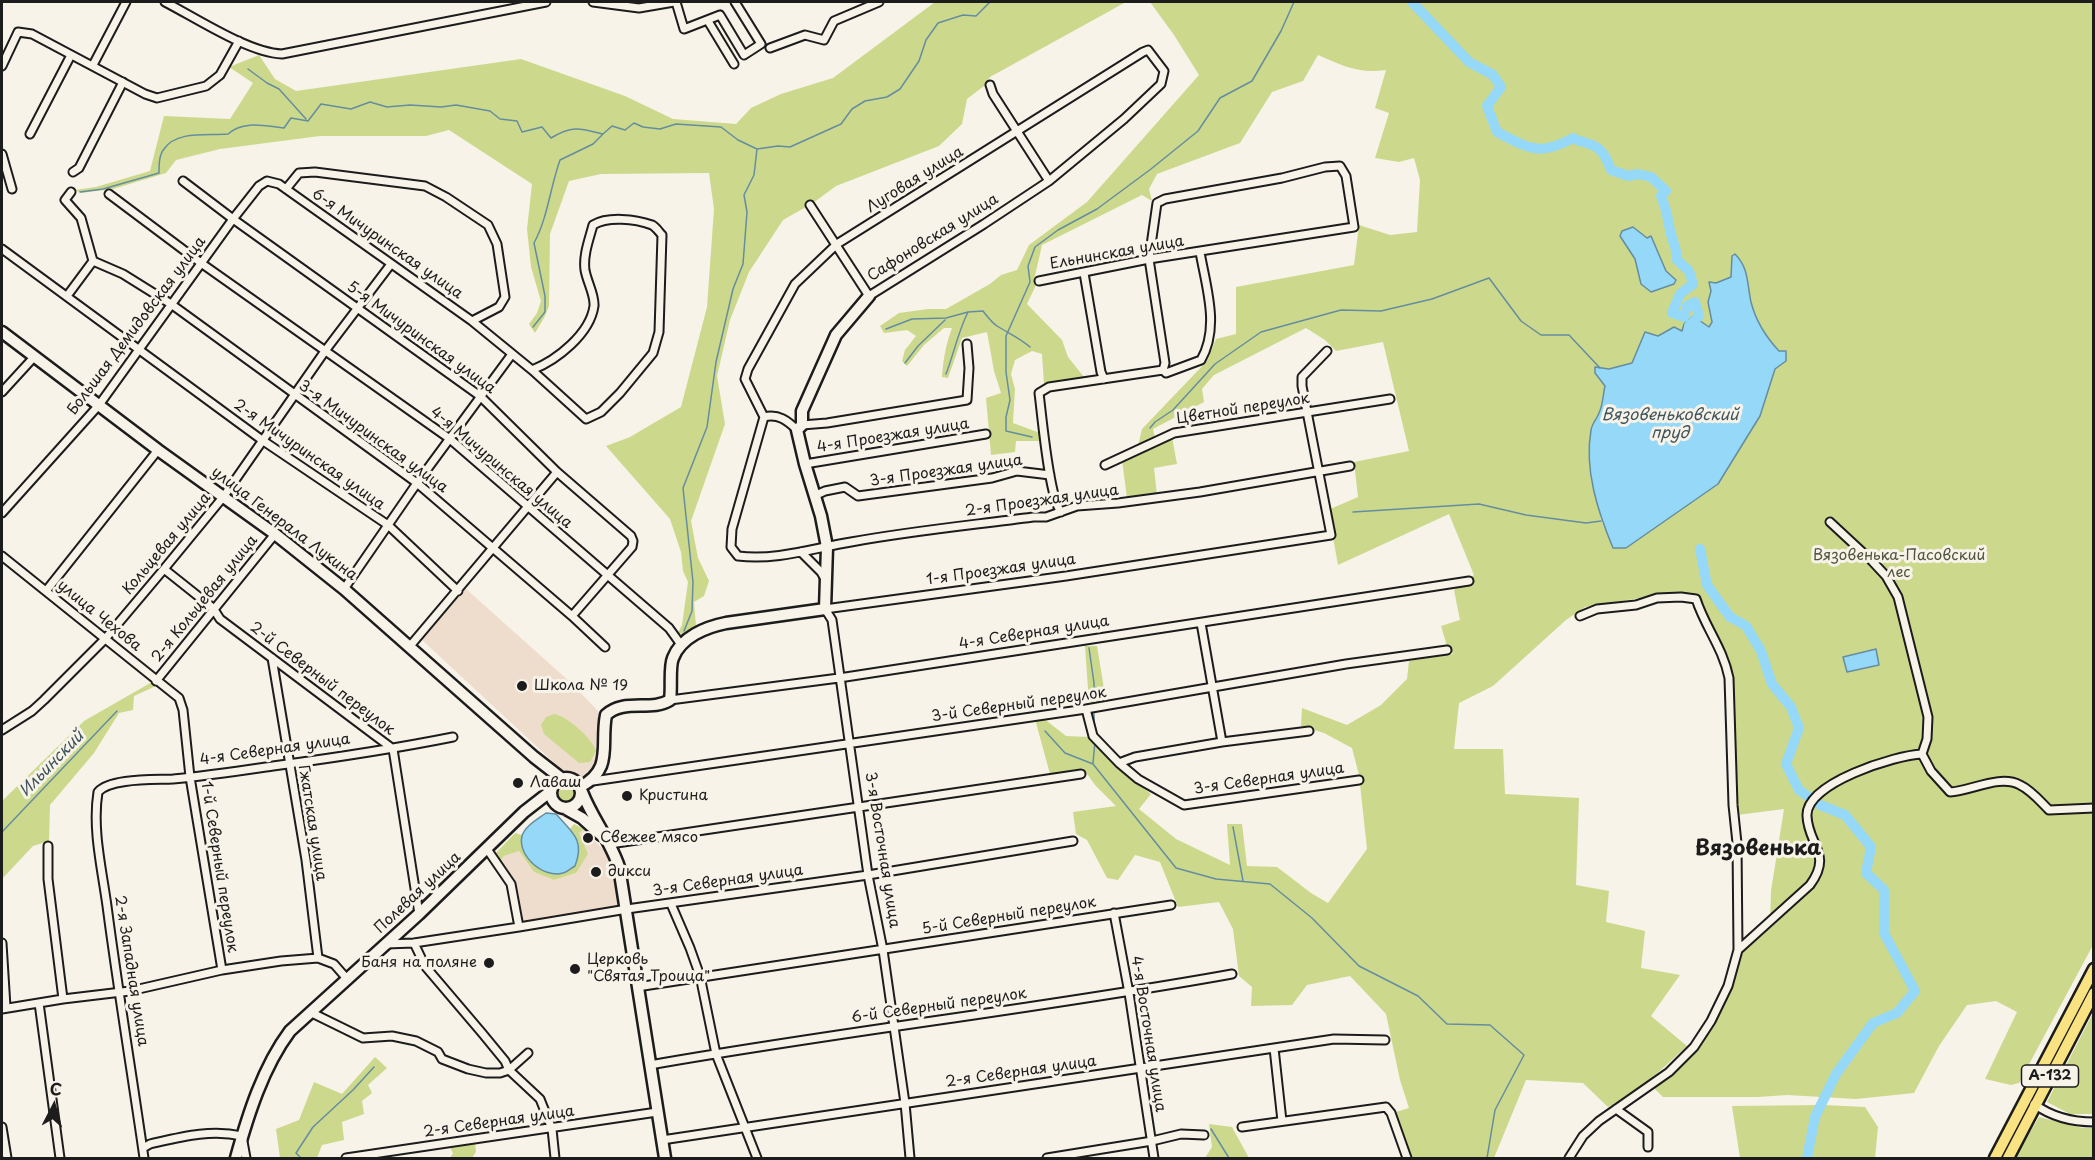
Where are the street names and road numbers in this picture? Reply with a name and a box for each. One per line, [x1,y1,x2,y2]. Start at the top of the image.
street label: Луговая улица [863,143,967,217]
street label: 6-я Мичуринская улица [308,185,466,303]
street label: Сафоновская улица [864,190,1002,286]
street label: Ельнинская улица [1049,232,1185,274]
street label: Большая Демидовская улица [64,233,210,419]
street label: 5-я Мичуринская улица [343,278,499,398]
street label: 3-я Мичуринская улица [295,377,451,497]
street label: Цветной переулок [1175,390,1311,428]
street label: 2-я Мичуринская улица [230,396,388,514]
street label: 4-я Мичуринская улица [426,403,576,533]
street label: 4-я Проезжая улица [816,415,970,457]
street label: 3-я Проезжая улица [869,451,1023,491]
street label: улица Генерала Лукина [208,463,360,585]
street label: 2-я Проезжая улица [964,481,1120,521]
street label: Кольцевая улица [119,489,215,599]
street label: 2-я Кольцевая улица [148,532,262,666]
street label: 1-я Проезжая улица [925,551,1077,589]
street label: улица Чехова [53,577,145,655]
street label: 4-я Северная улица [958,612,1110,654]
street label: 2-й Северный переулок [246,619,398,739]
street label: 3-й Северный переулок [930,684,1108,726]
street label: 4-я Северная улица [199,731,351,769]
street label: 3-я Северная улица [1193,760,1345,798]
street label: Гжатская улица [294,764,330,882]
street label: 3-я Восточная улица [861,771,903,929]
street label: 1-й Северный переулок [197,780,241,954]
street label: Полевая улица [371,848,465,938]
street label: 3-я Северная улица [652,862,804,900]
street label: 5-й Северный переулок [921,893,1097,939]
street label: 2-я Западная улица [110,894,152,1048]
street label: 4-я Восточная улица [1127,955,1169,1113]
street label: 6-й Северный переулок [850,985,1028,1027]
street label: 2-я Северная улица [944,1052,1098,1092]
road number: А-132 [2022,1065,2078,1087]
street label: 2-я Северная улица [422,1102,576,1142]

